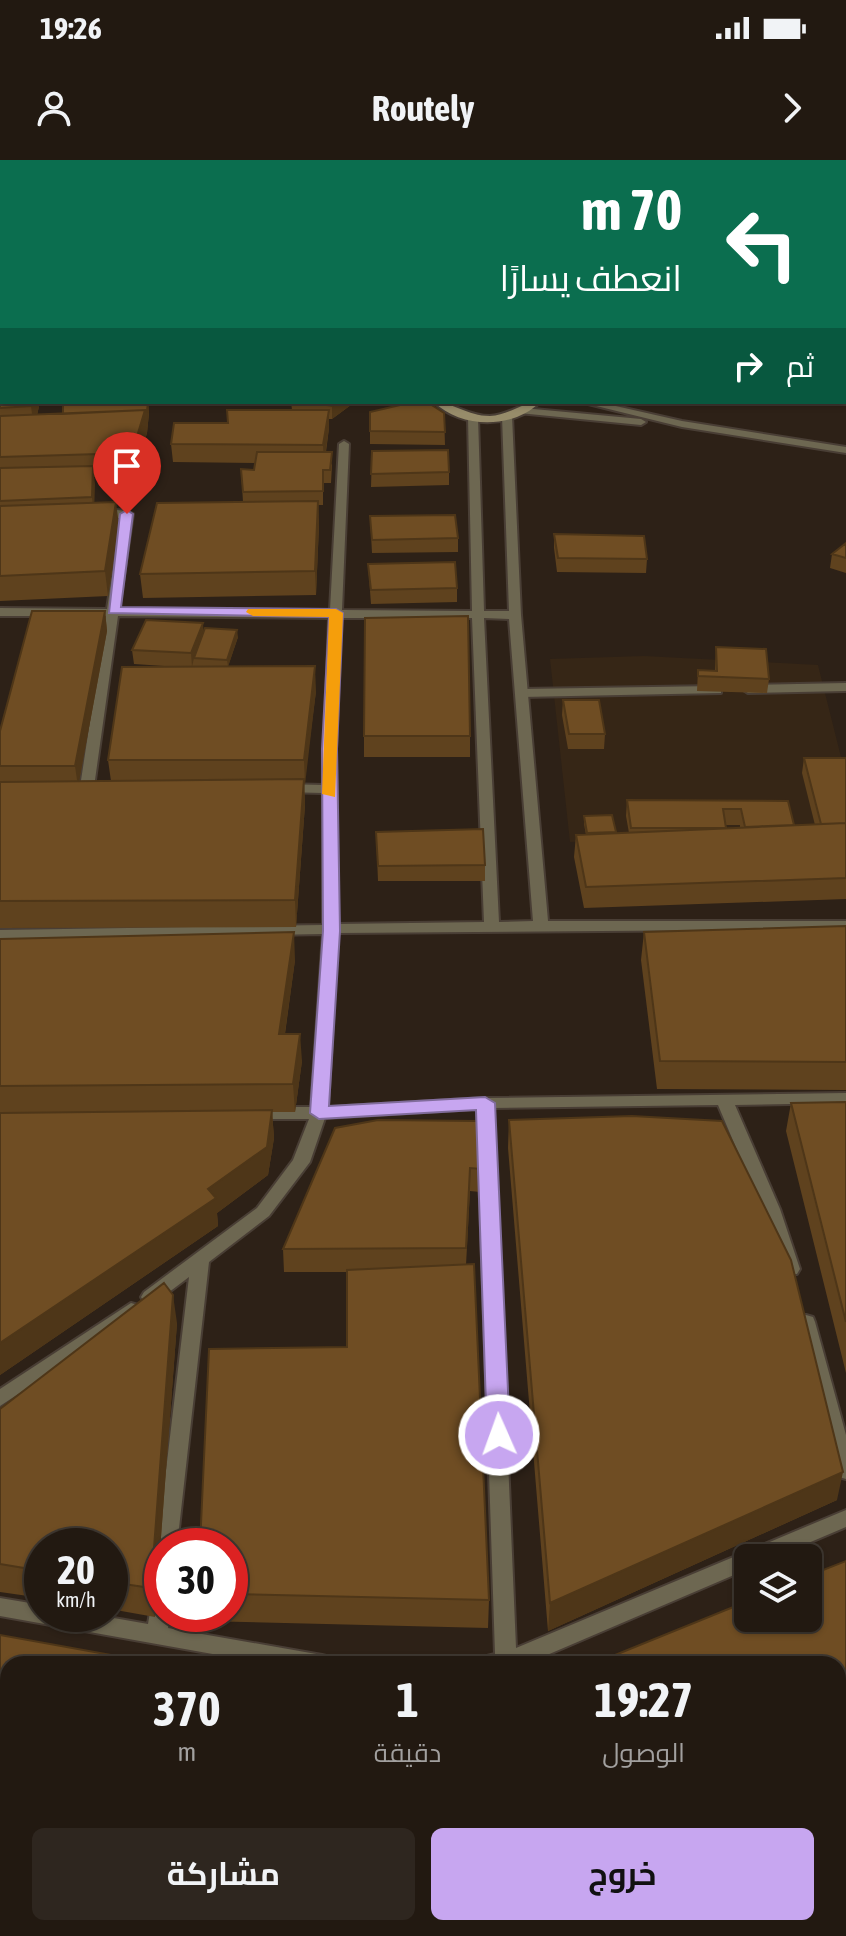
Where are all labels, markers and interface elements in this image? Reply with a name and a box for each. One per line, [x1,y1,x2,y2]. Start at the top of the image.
text: 19:26 [40,11,102,45]
icon: person [32,86,76,130]
icon: forward [770,86,814,130]
text: Routely [372,87,474,129]
text: 70 m [581,178,682,242]
icon: left [710,192,814,296]
text: انعطف يسارًا [500,257,682,299]
icon: right [726,344,770,388]
text: ثم [786,349,814,383]
pin [93,432,161,514]
icon: arrive [105,444,149,488]
position arrow [457,1393,541,1477]
speed limit sign: 30 [144,1528,248,1632]
map controls [734,1544,822,1632]
button: layers [734,1544,822,1632]
text: 20 [57,1547,95,1592]
text: km/h [56,1588,96,1611]
text: 1 [396,1672,419,1727]
text: 19:27 [594,1672,693,1727]
text: 370 [153,1681,221,1736]
text: m [177,1737,196,1767]
text: دقيقة [374,1738,441,1768]
text: الوصول [602,1738,685,1768]
button: مشاركة [32,1828,415,1920]
button: خروج [431,1828,814,1920]

